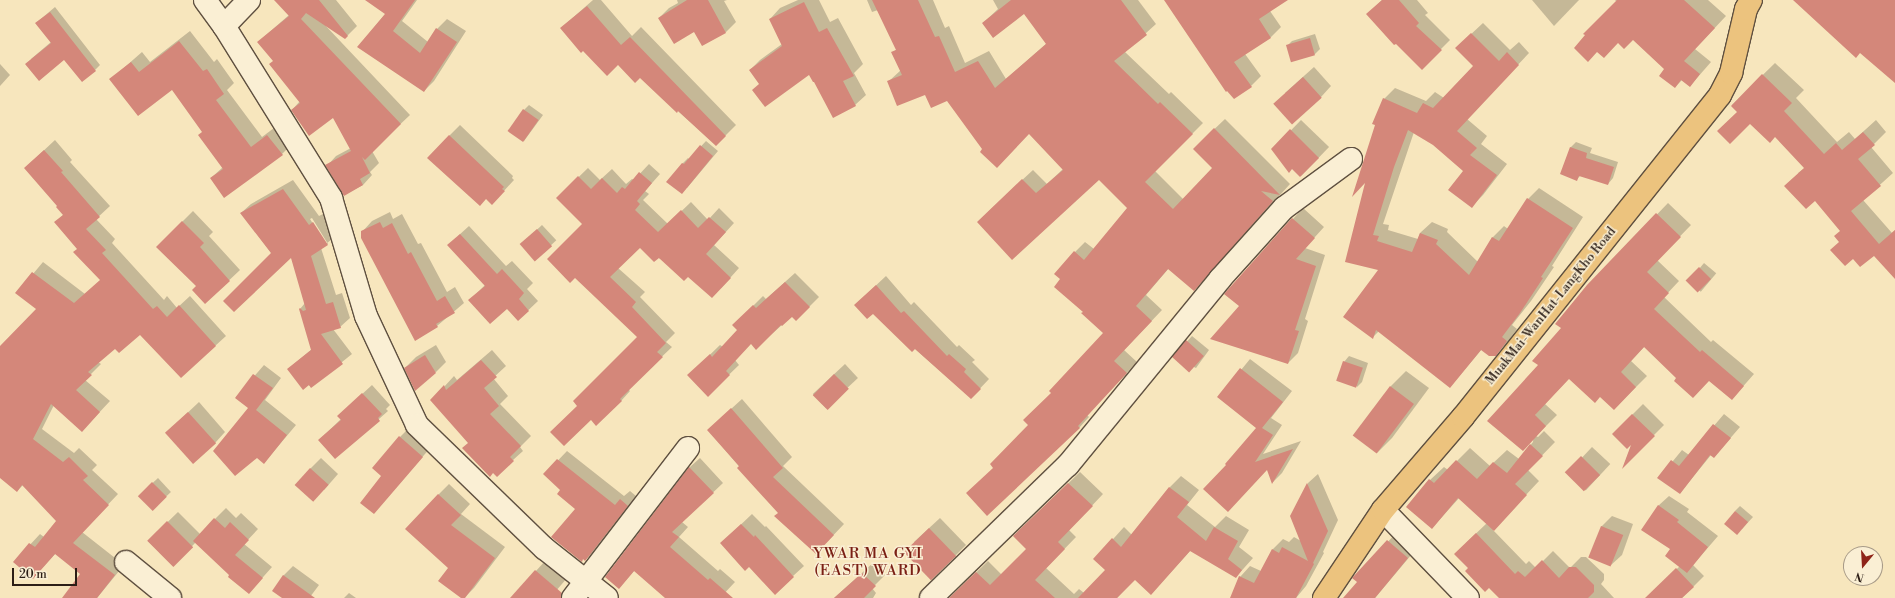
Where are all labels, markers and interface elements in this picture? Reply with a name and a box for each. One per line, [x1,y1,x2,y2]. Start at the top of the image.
street label: MuakMai-WanHat-LangKho Road [1483,224,1619,388]
district label: YWAR MA GYI (EAST) WARD [813,544,923,579]
north arrow [1843,546,1883,586]
scale bar [14,560,79,586]
text: 20 m [19,567,47,582]
text: N [1853,568,1866,584]

